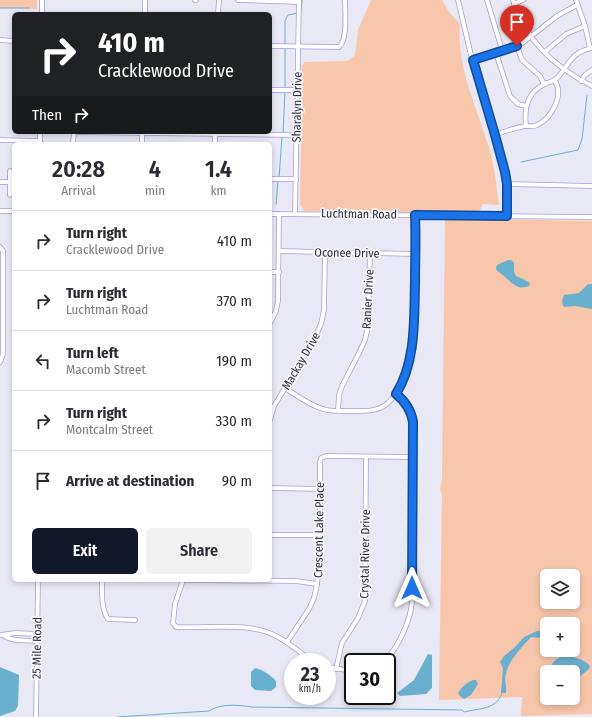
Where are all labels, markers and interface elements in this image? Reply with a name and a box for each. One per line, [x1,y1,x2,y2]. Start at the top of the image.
pin [500,5,534,46]
icon: arrive [506,11,528,33]
text: 410 m [98,26,165,59]
icon: right [32,28,84,80]
text: Cracklewood Drive [98,60,234,82]
street label: Sharalyn Drive [289,71,305,142]
icon: right [70,104,92,126]
text: Then [32,106,62,124]
text: 20:28 [52,155,105,183]
text: 4 [149,155,161,183]
text: 1.4 [205,155,232,183]
text: Arrival [61,183,96,198]
text: min [145,183,165,198]
text: km [210,183,227,198]
street label: Luchtman Road [321,206,397,222]
text: Turn right [66,224,127,242]
icon: right [32,230,54,252]
text: 410 m [217,232,252,250]
text: Cracklewood Drive [66,242,164,257]
street label: Oconee Drive [314,245,380,261]
street label: Ranier Drive [359,269,377,329]
text: Turn right [66,284,127,302]
icon: right [32,290,54,312]
text: 370 m [217,292,252,310]
text: Luchtman Road [66,302,148,317]
street label: Mackay Drive [279,330,323,392]
text: Turn left [66,344,119,362]
icon: left [32,350,54,372]
text: 190 m [216,352,252,370]
text: Macomb Street [66,362,146,377]
text: Turn right [66,404,127,422]
icon: right [32,410,54,432]
text: 330 m [216,412,252,430]
text: Montcalm Street [66,422,153,437]
icon: arrive [32,470,54,492]
text: Arrive at destination [66,472,194,490]
text: 90 m [222,472,252,490]
street label: Crescent Lake Place [311,482,327,578]
street label: Crystal River Drive [357,509,373,599]
button: Exit [32,528,138,574]
button: Share [146,528,252,574]
position arrow [391,567,433,609]
map controls [540,569,580,705]
button: layers [540,569,580,609]
street label: 25 Mile Road [29,617,45,679]
button: + [540,617,580,657]
speed limit sign: 30 [344,653,396,705]
text: 23 [301,662,319,686]
button: − [540,665,580,705]
text: km/h [299,683,321,695]

